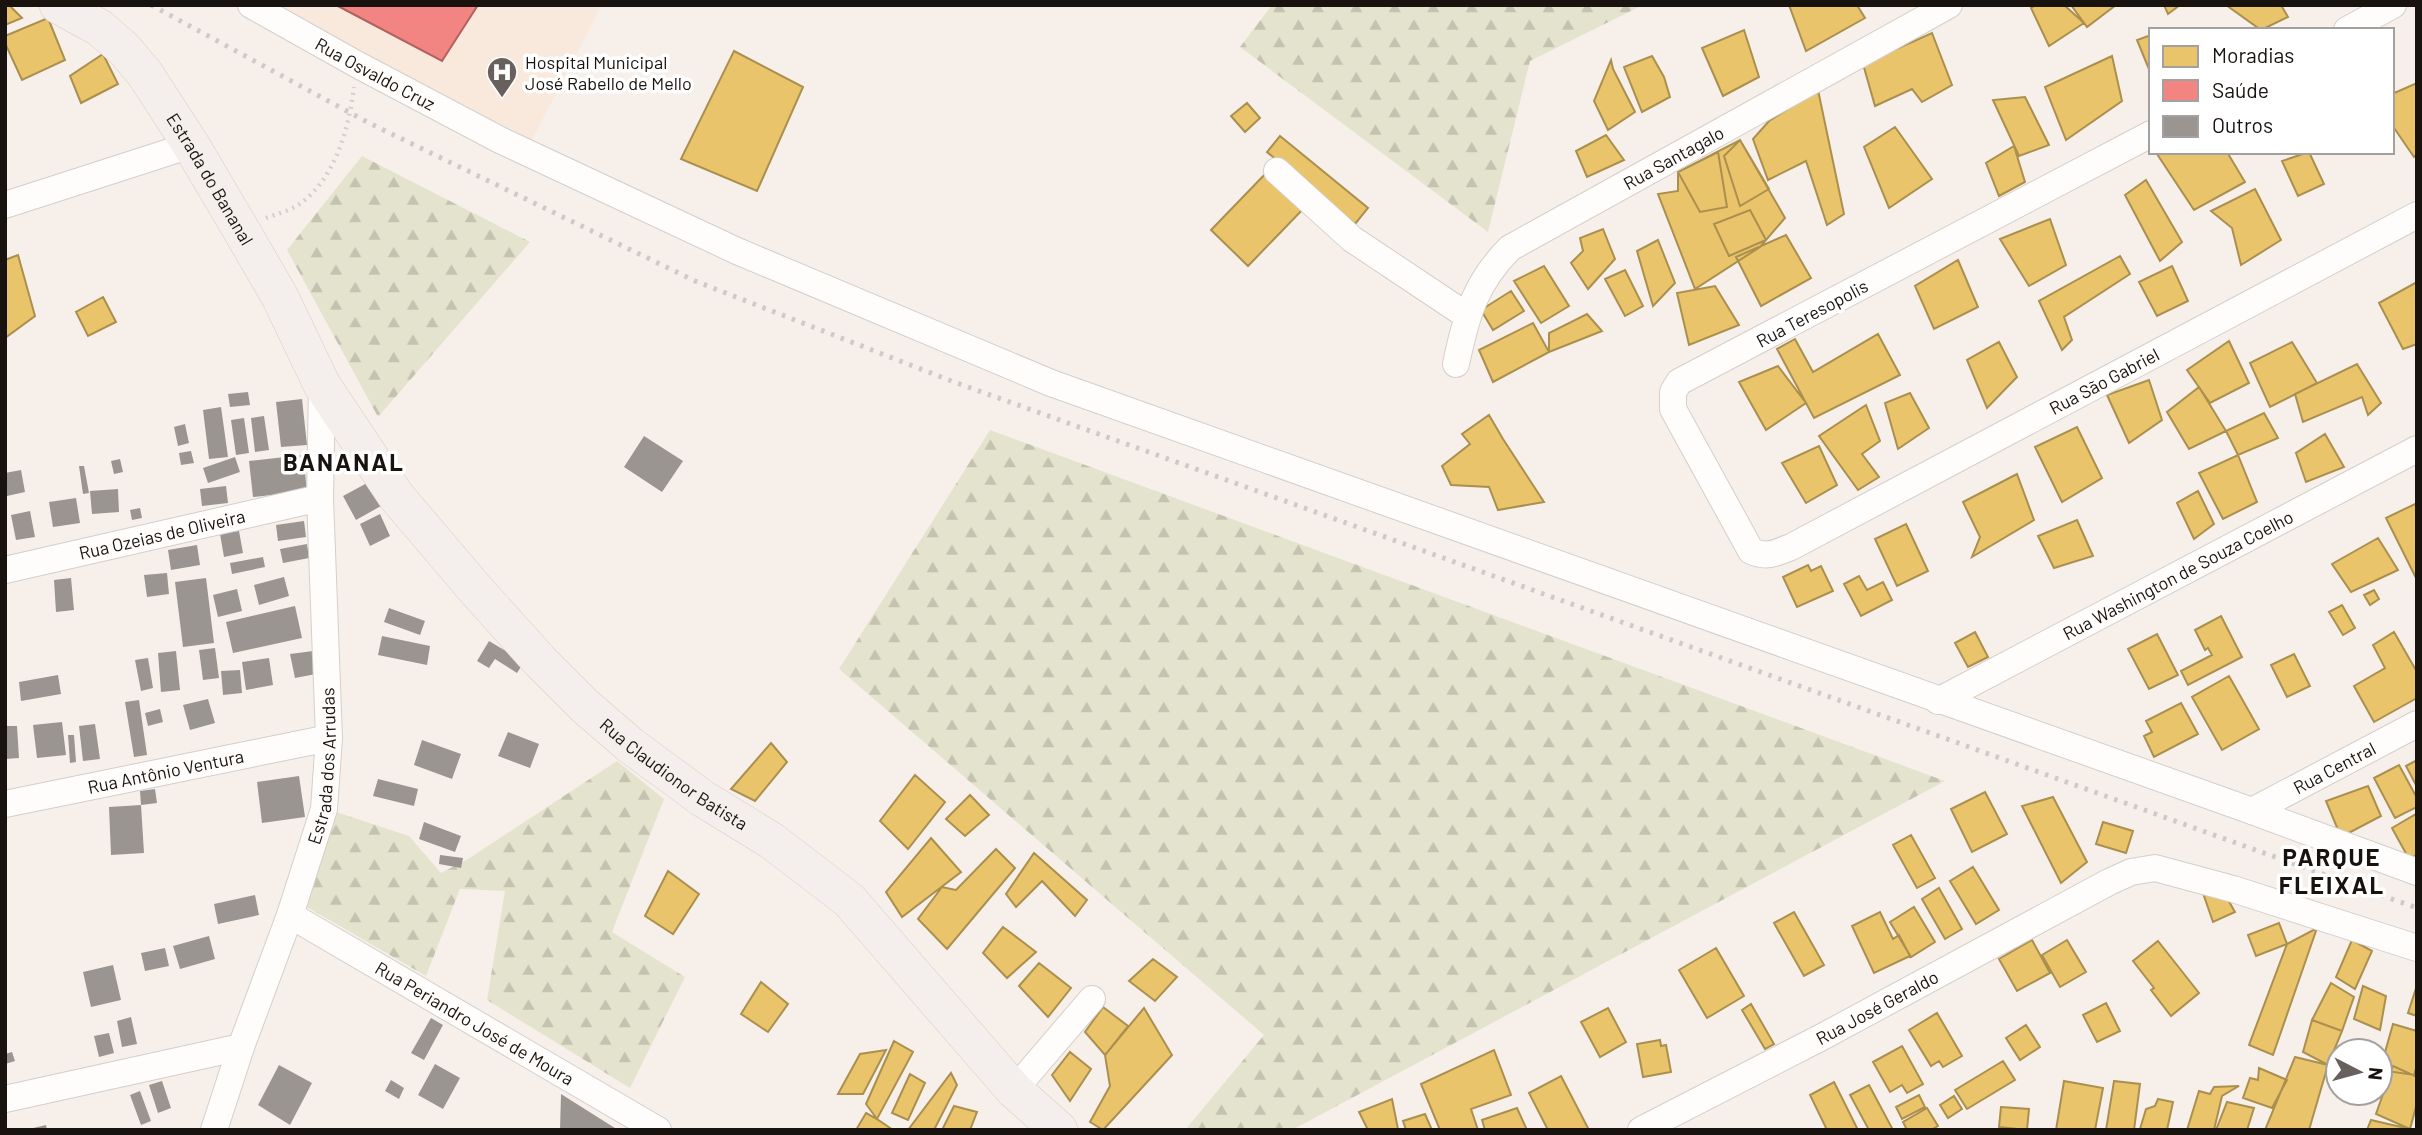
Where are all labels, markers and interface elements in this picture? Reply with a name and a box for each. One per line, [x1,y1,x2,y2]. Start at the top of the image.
legend [2149,28,2394,154]
street label: Rua Osvaldo Cruz [312,32,439,115]
text: Moradias [2212,42,2294,67]
place label: Hospital Municipal José Rabello de Mello [525,51,692,94]
hospital icon: Hospital Municipal José Rabello de Mello [485,55,519,99]
text: Saúde [2212,77,2269,102]
street label: Estrada do Bananal [162,109,258,249]
text: Outros [2212,112,2273,137]
street label: Rua Santagalo [1619,121,1728,194]
street label: Rua Teresopolis [1752,274,1872,352]
street label: Rua São Gabriel [2045,343,2163,419]
district label: BANANAL [283,447,405,476]
street label: Rua Ozeias de Oliveira [77,505,247,564]
street label: Rua Washington de Souza Coelho [2059,505,2297,644]
street label: Estrada dos Arrudas [302,687,340,847]
street label: Rua Claudionor Batista [596,713,752,835]
street label: Rua Central [2289,737,2379,798]
street label: Rua Antônio Ventura [86,745,246,798]
district label: PARQUE FLEIXAL [2279,842,2385,899]
street label: Rua Periandro José de Moura [372,956,578,1090]
street label: Rua José Geraldo [1812,965,1942,1049]
north arrow [2324,1037,2394,1107]
text: N [2364,1066,2389,1081]

